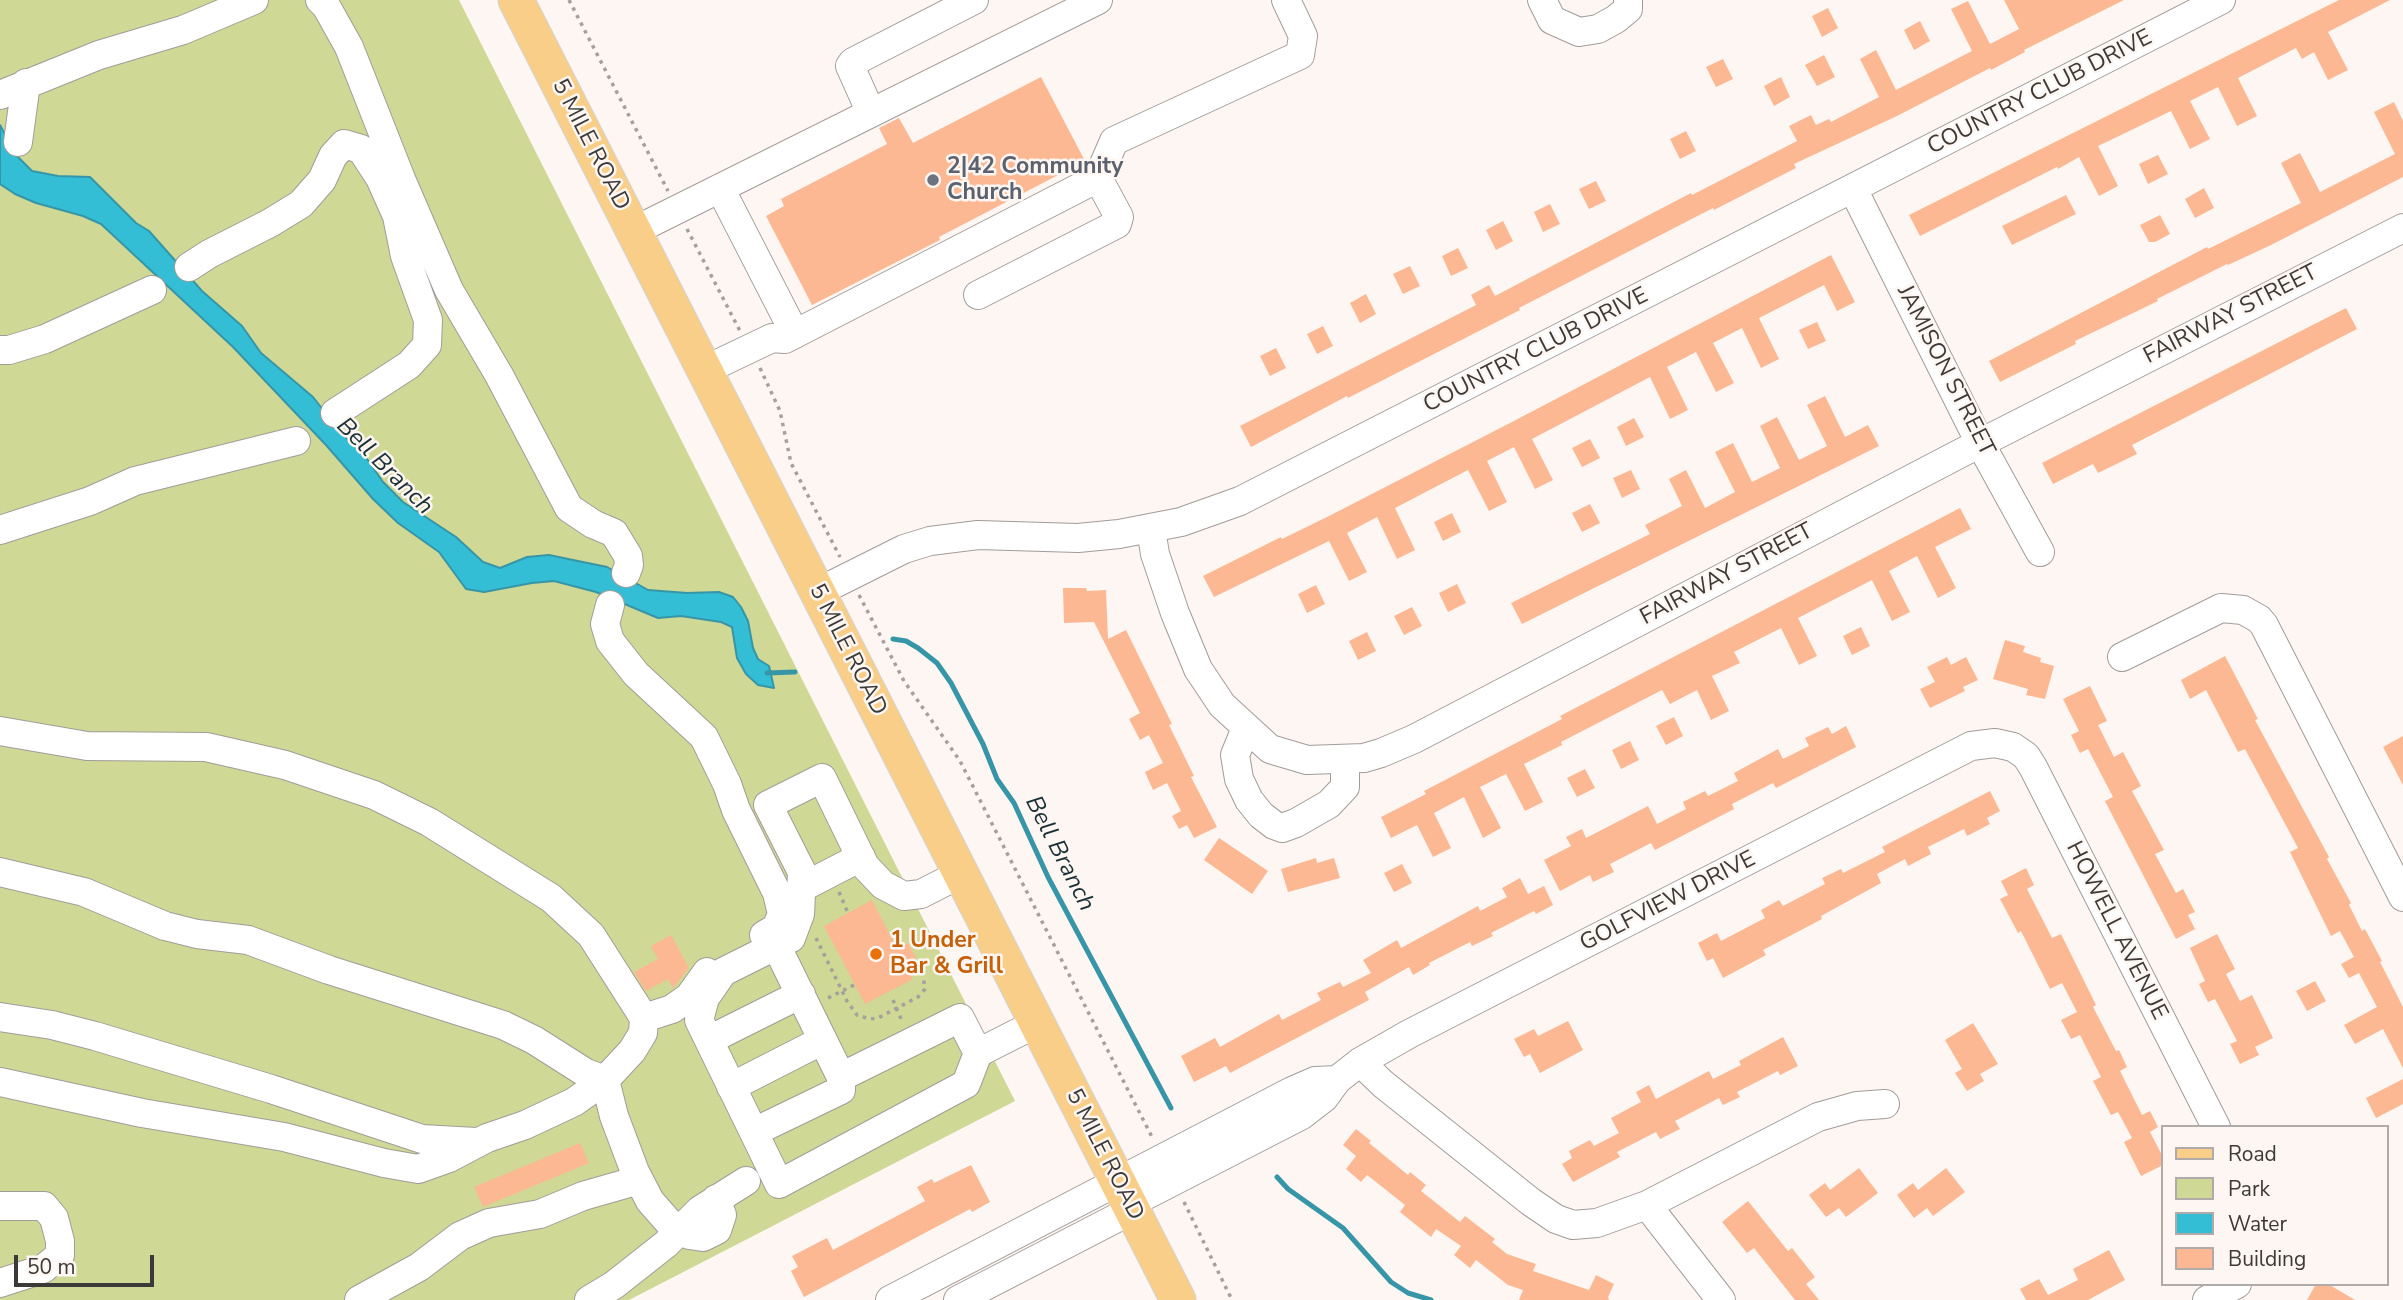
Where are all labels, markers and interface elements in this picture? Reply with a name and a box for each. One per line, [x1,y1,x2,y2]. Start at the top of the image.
street label: COUNTRY CLUB DRIVE [1923,24,2157,162]
street label: 5 MILE ROAD [545,75,635,215]
place label: 2|42 Community Church [947,153,1123,207]
marker: 2|42 Community Church [925,172,941,188]
street label: FAIRWAY STREET [2139,259,2323,371]
street label: JAMISON STREET [1890,281,2000,461]
street label: COUNTRY CLUB DRIVE [1419,282,1653,420]
water label: Bell Branch [330,413,438,521]
street label: FAIRWAY STREET [1636,518,1818,632]
street label: 5 MILE ROAD [802,580,892,720]
water label: Bell Branch [1018,792,1100,916]
street label: HOWELL AVENUE [2059,837,2173,1025]
street label: GOLFVIEW DRIVE [1576,846,1760,958]
place label: 1 Under Bar & Grill [890,927,1003,981]
marker: 1 Under Bar & Grill [868,946,884,962]
street label: 5 MILE ROAD [1059,1085,1149,1225]
legend [2162,1125,2389,1286]
text: Road [2228,1140,2277,1168]
text: Park [2228,1175,2270,1203]
text: Water [2228,1210,2287,1238]
scale bar [18,1240,158,1284]
text: Building [2228,1245,2306,1273]
text: 50 m [27,1253,76,1281]

